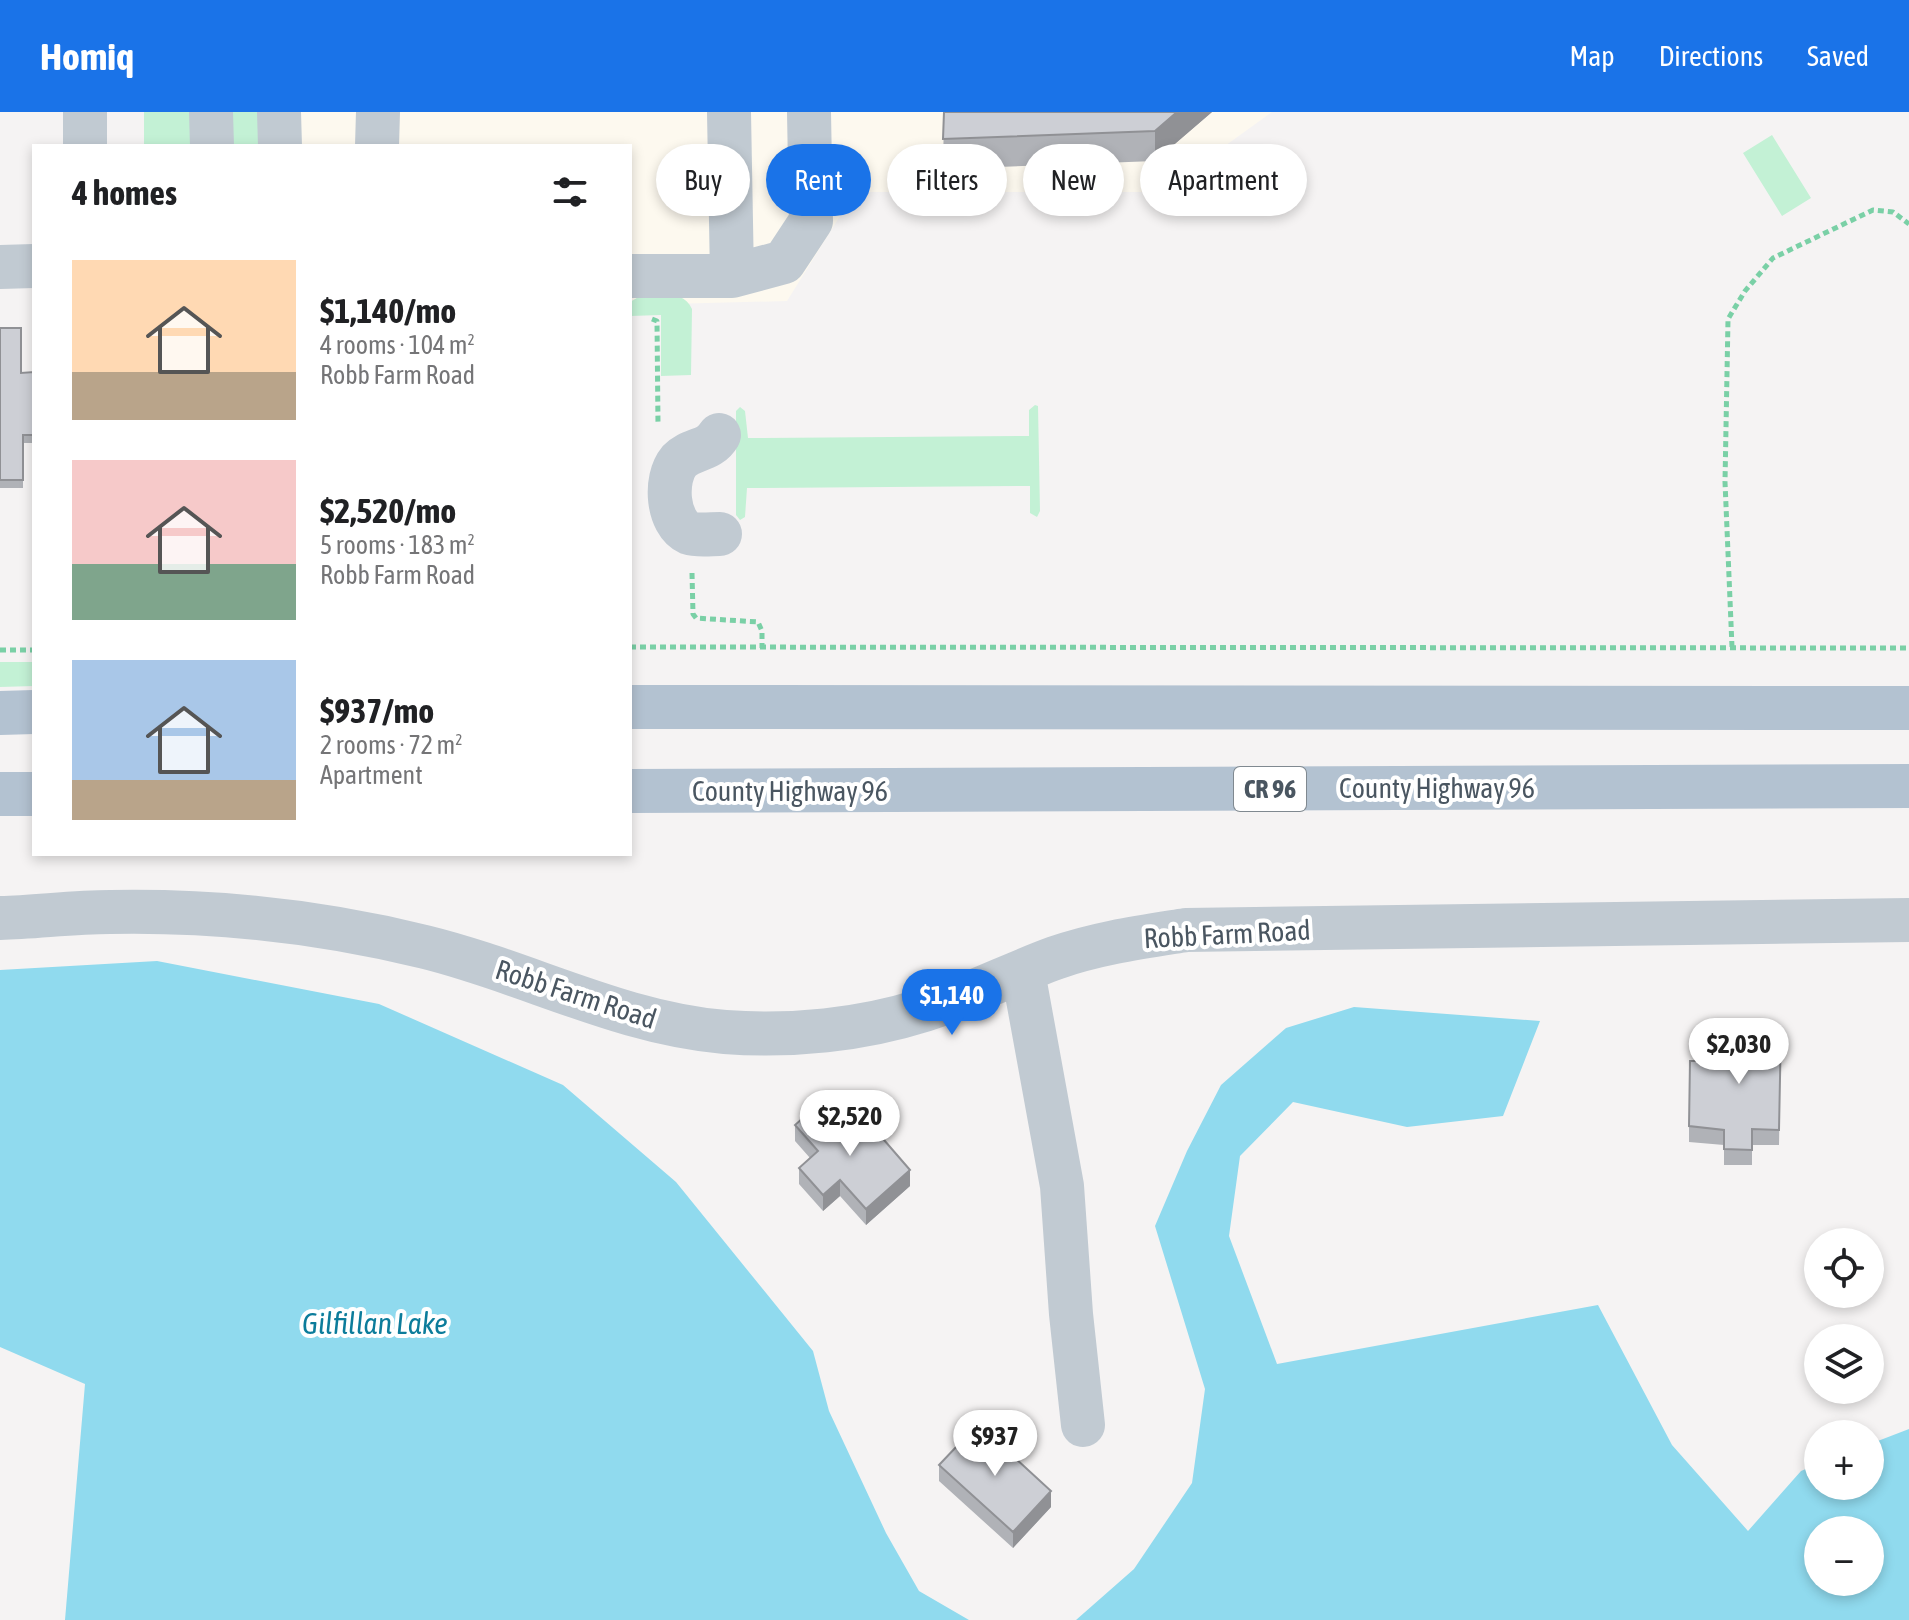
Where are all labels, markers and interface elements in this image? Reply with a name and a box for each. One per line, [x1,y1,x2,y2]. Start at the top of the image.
text: Homiq [40,35,134,78]
text: Map [1570,40,1615,72]
text: Directions [1659,40,1763,72]
text: Saved [1807,40,1869,72]
chip: Buy [656,144,750,216]
chip: Rent [766,144,871,216]
chip: Filters [887,144,1007,216]
chip: New [1023,144,1124,216]
chip: Apartment [1140,144,1307,216]
icon: filters [548,170,592,214]
text: 4 homes [72,173,177,212]
text: $1,140/mo [320,291,456,330]
icon: home [136,292,232,388]
text: 4 rooms · 104 m² [320,330,475,360]
text: Robb Farm Road [320,360,475,390]
text: $2,520/mo [320,491,456,530]
icon: home [136,492,232,588]
text: 5 rooms · 183 m² [320,530,475,560]
text: Robb Farm Road [320,560,475,590]
text: $937/mo [320,691,434,730]
icon: home [136,692,232,788]
text: 2 rooms · 72 m² [320,730,462,760]
text: Apartment [320,760,423,790]
road number: CR 96 [1234,767,1306,811]
street label: County Highway 96 [1339,772,1535,804]
street label: County Highway 96 [692,775,888,807]
street label: Robb Farm Road [1143,914,1311,954]
street label: Robb Farm Road [492,953,660,1035]
pin: $1,140 [887,969,1017,1037]
text: $1,140 [920,980,984,1010]
pin: $2,030 [1674,1018,1804,1086]
text: $2,030 [1707,1029,1771,1059]
pin: $2,520 [785,1090,915,1158]
text: $2,520 [818,1101,882,1131]
map controls [1804,1228,1884,1596]
button: locate [1804,1228,1884,1308]
water label: Gilfillan Lake [302,1306,448,1340]
button: layers [1804,1324,1884,1404]
pin: $937 [948,1410,1042,1478]
button: + [1804,1420,1884,1500]
text: $937 [971,1421,1019,1451]
button: − [1804,1516,1884,1596]

